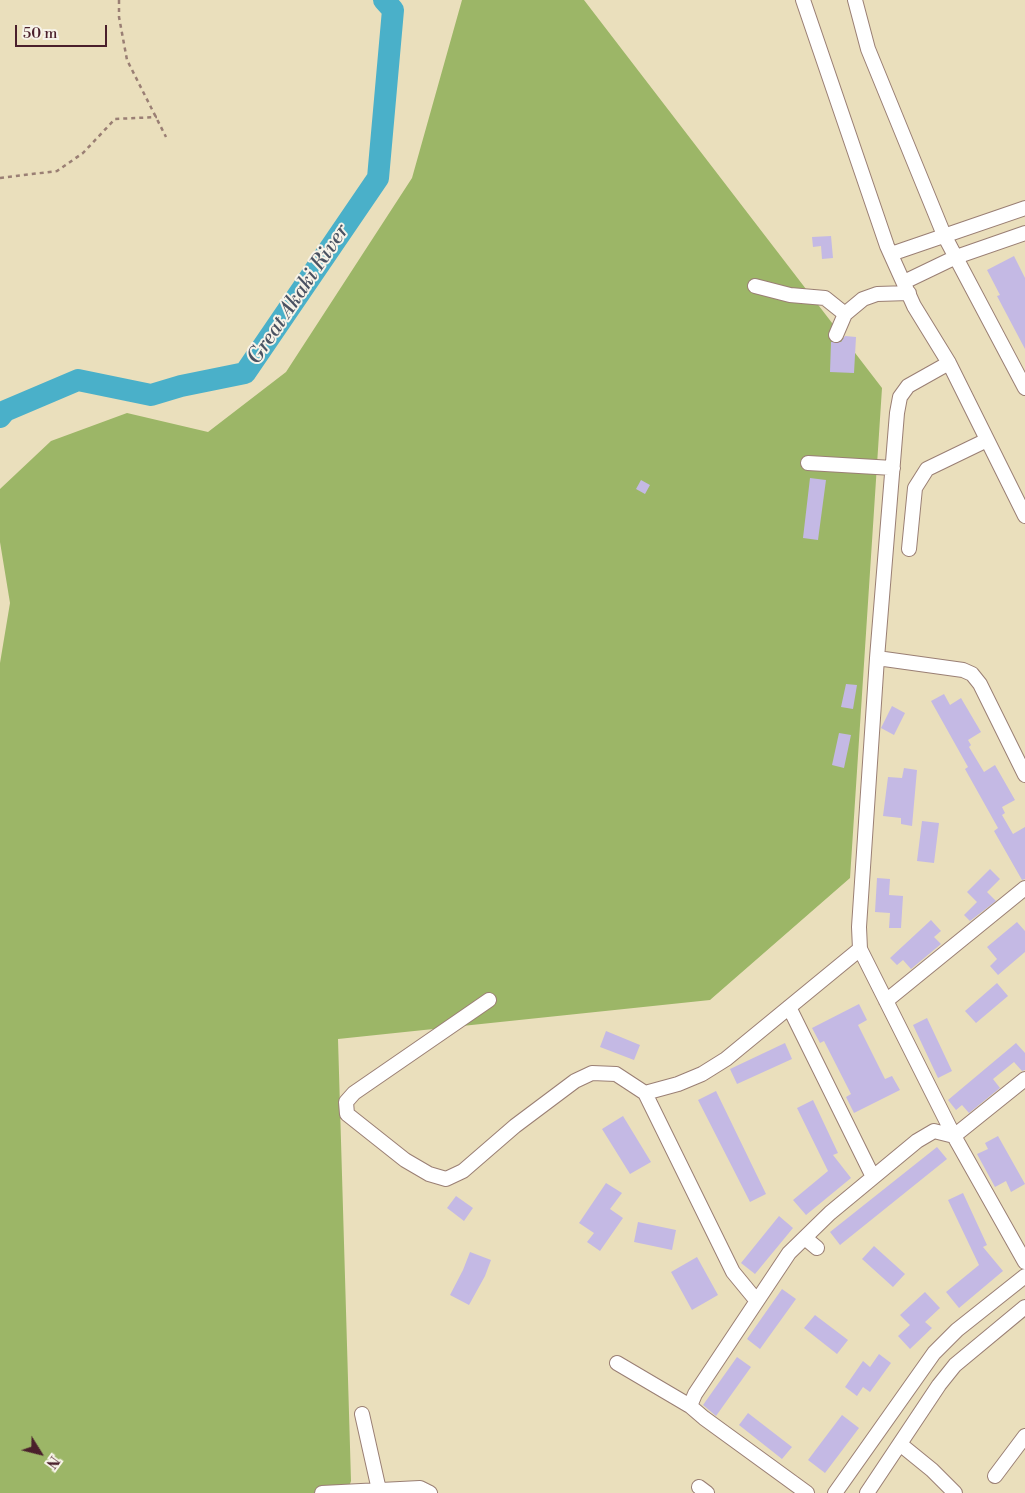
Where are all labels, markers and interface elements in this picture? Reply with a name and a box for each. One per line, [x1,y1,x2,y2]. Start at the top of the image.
scale bar [18,15,110,47]
text: 50 m [23,24,57,43]
water label: Great Akaki River [243,220,355,370]
north arrow [15,1428,65,1478]
text: N [42,1452,63,1472]

